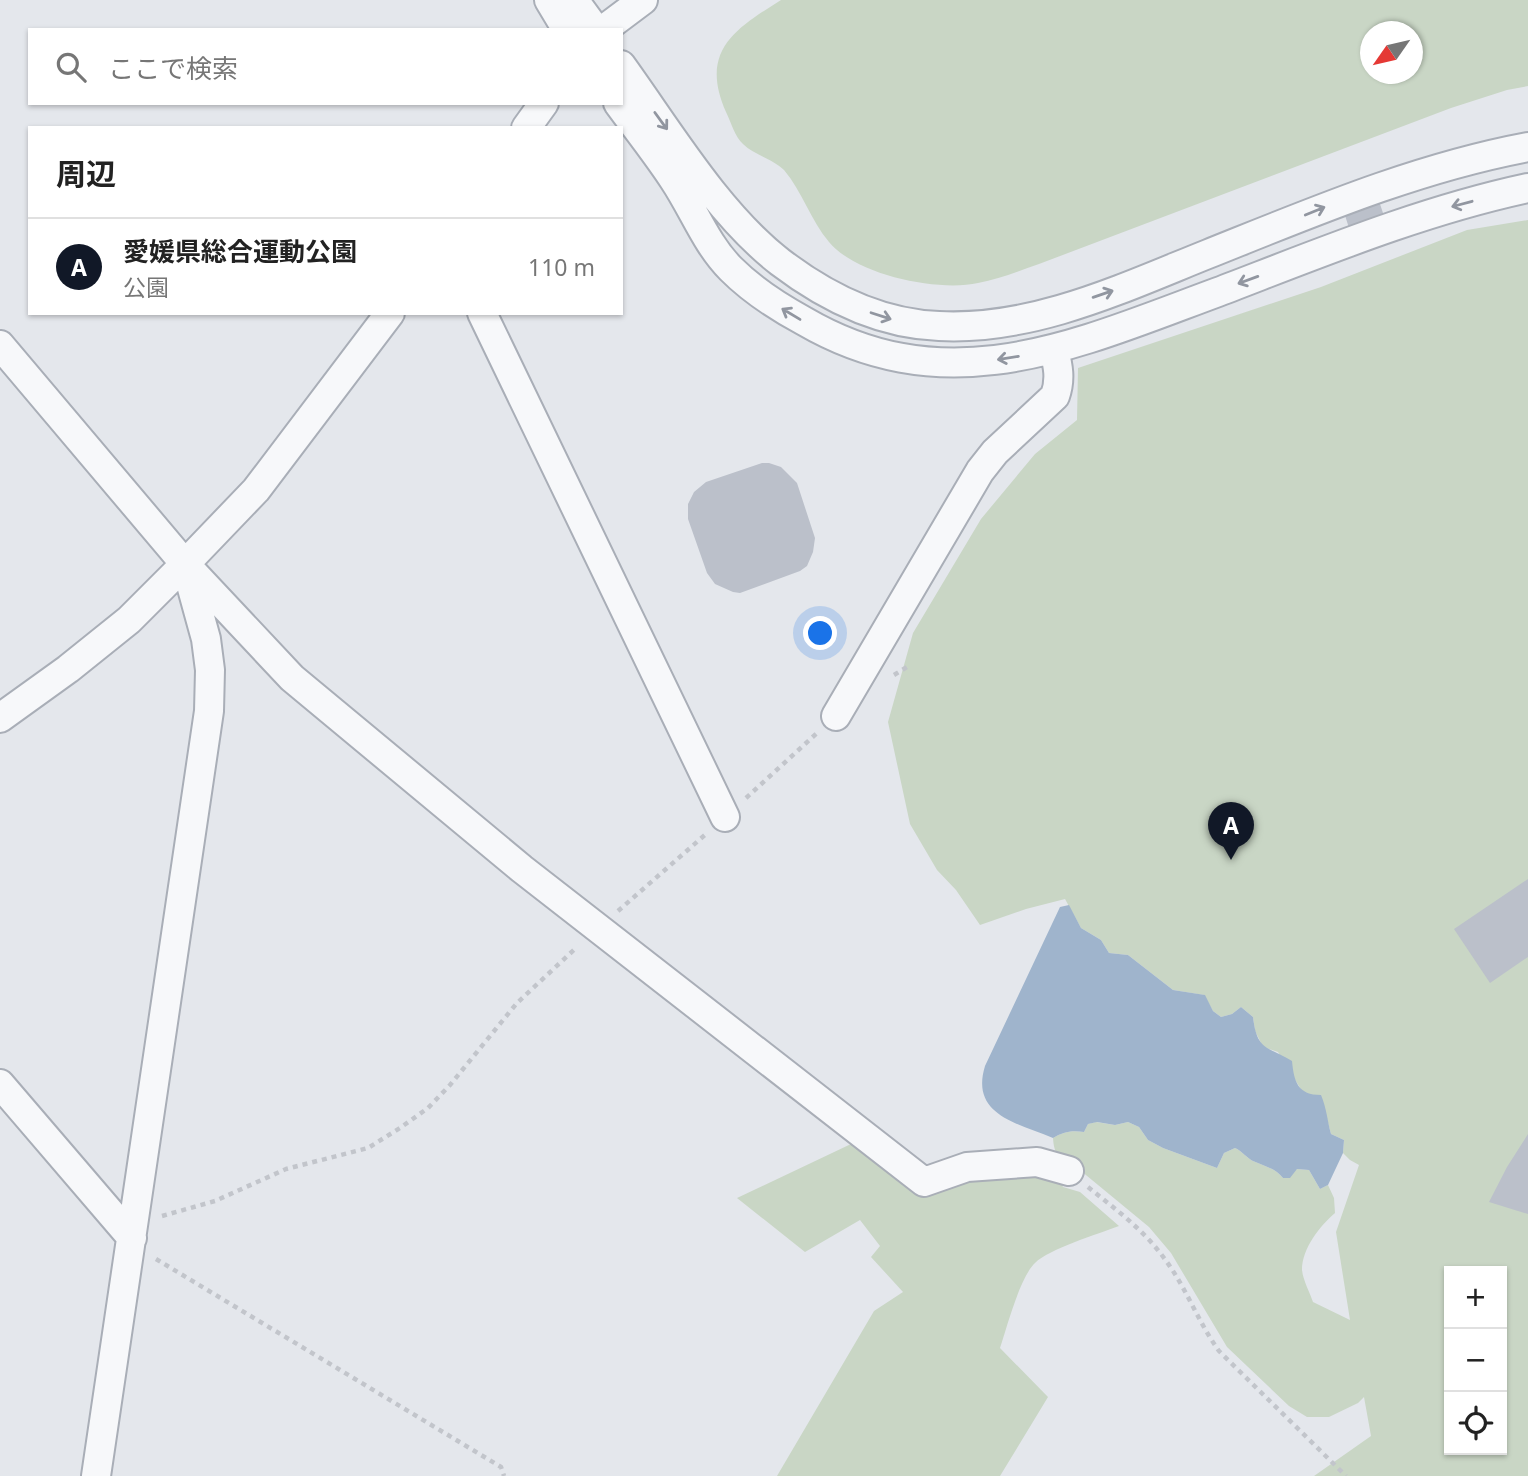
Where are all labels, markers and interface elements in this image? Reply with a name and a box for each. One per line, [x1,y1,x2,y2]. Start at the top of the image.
north arrow [1360,21,1423,84]
search box [28,28,623,105]
icon: search [52,48,90,86]
text: ここで検索 [108,50,238,86]
one-way arrow [654,111,668,130]
text: 周辺 [56,153,116,194]
one-way arrow [1451,198,1473,211]
one-way arrow [1304,204,1325,217]
text: 愛媛県総合運動公園 [123,233,357,269]
text: A [71,251,87,283]
text: 110 m [528,251,595,283]
text: 公園 [123,271,169,303]
one-way arrow [1237,275,1259,288]
one-way arrow [1092,287,1114,299]
one-way arrow [782,307,802,321]
one-way arrow [870,311,892,323]
one-way arrow [997,352,1020,365]
your location [803,616,837,650]
pin: A [1208,802,1254,860]
map controls [1444,1266,1507,1455]
button: + [1444,1266,1507,1329]
button: − [1444,1329,1507,1392]
button: locate [1444,1392,1507,1455]

